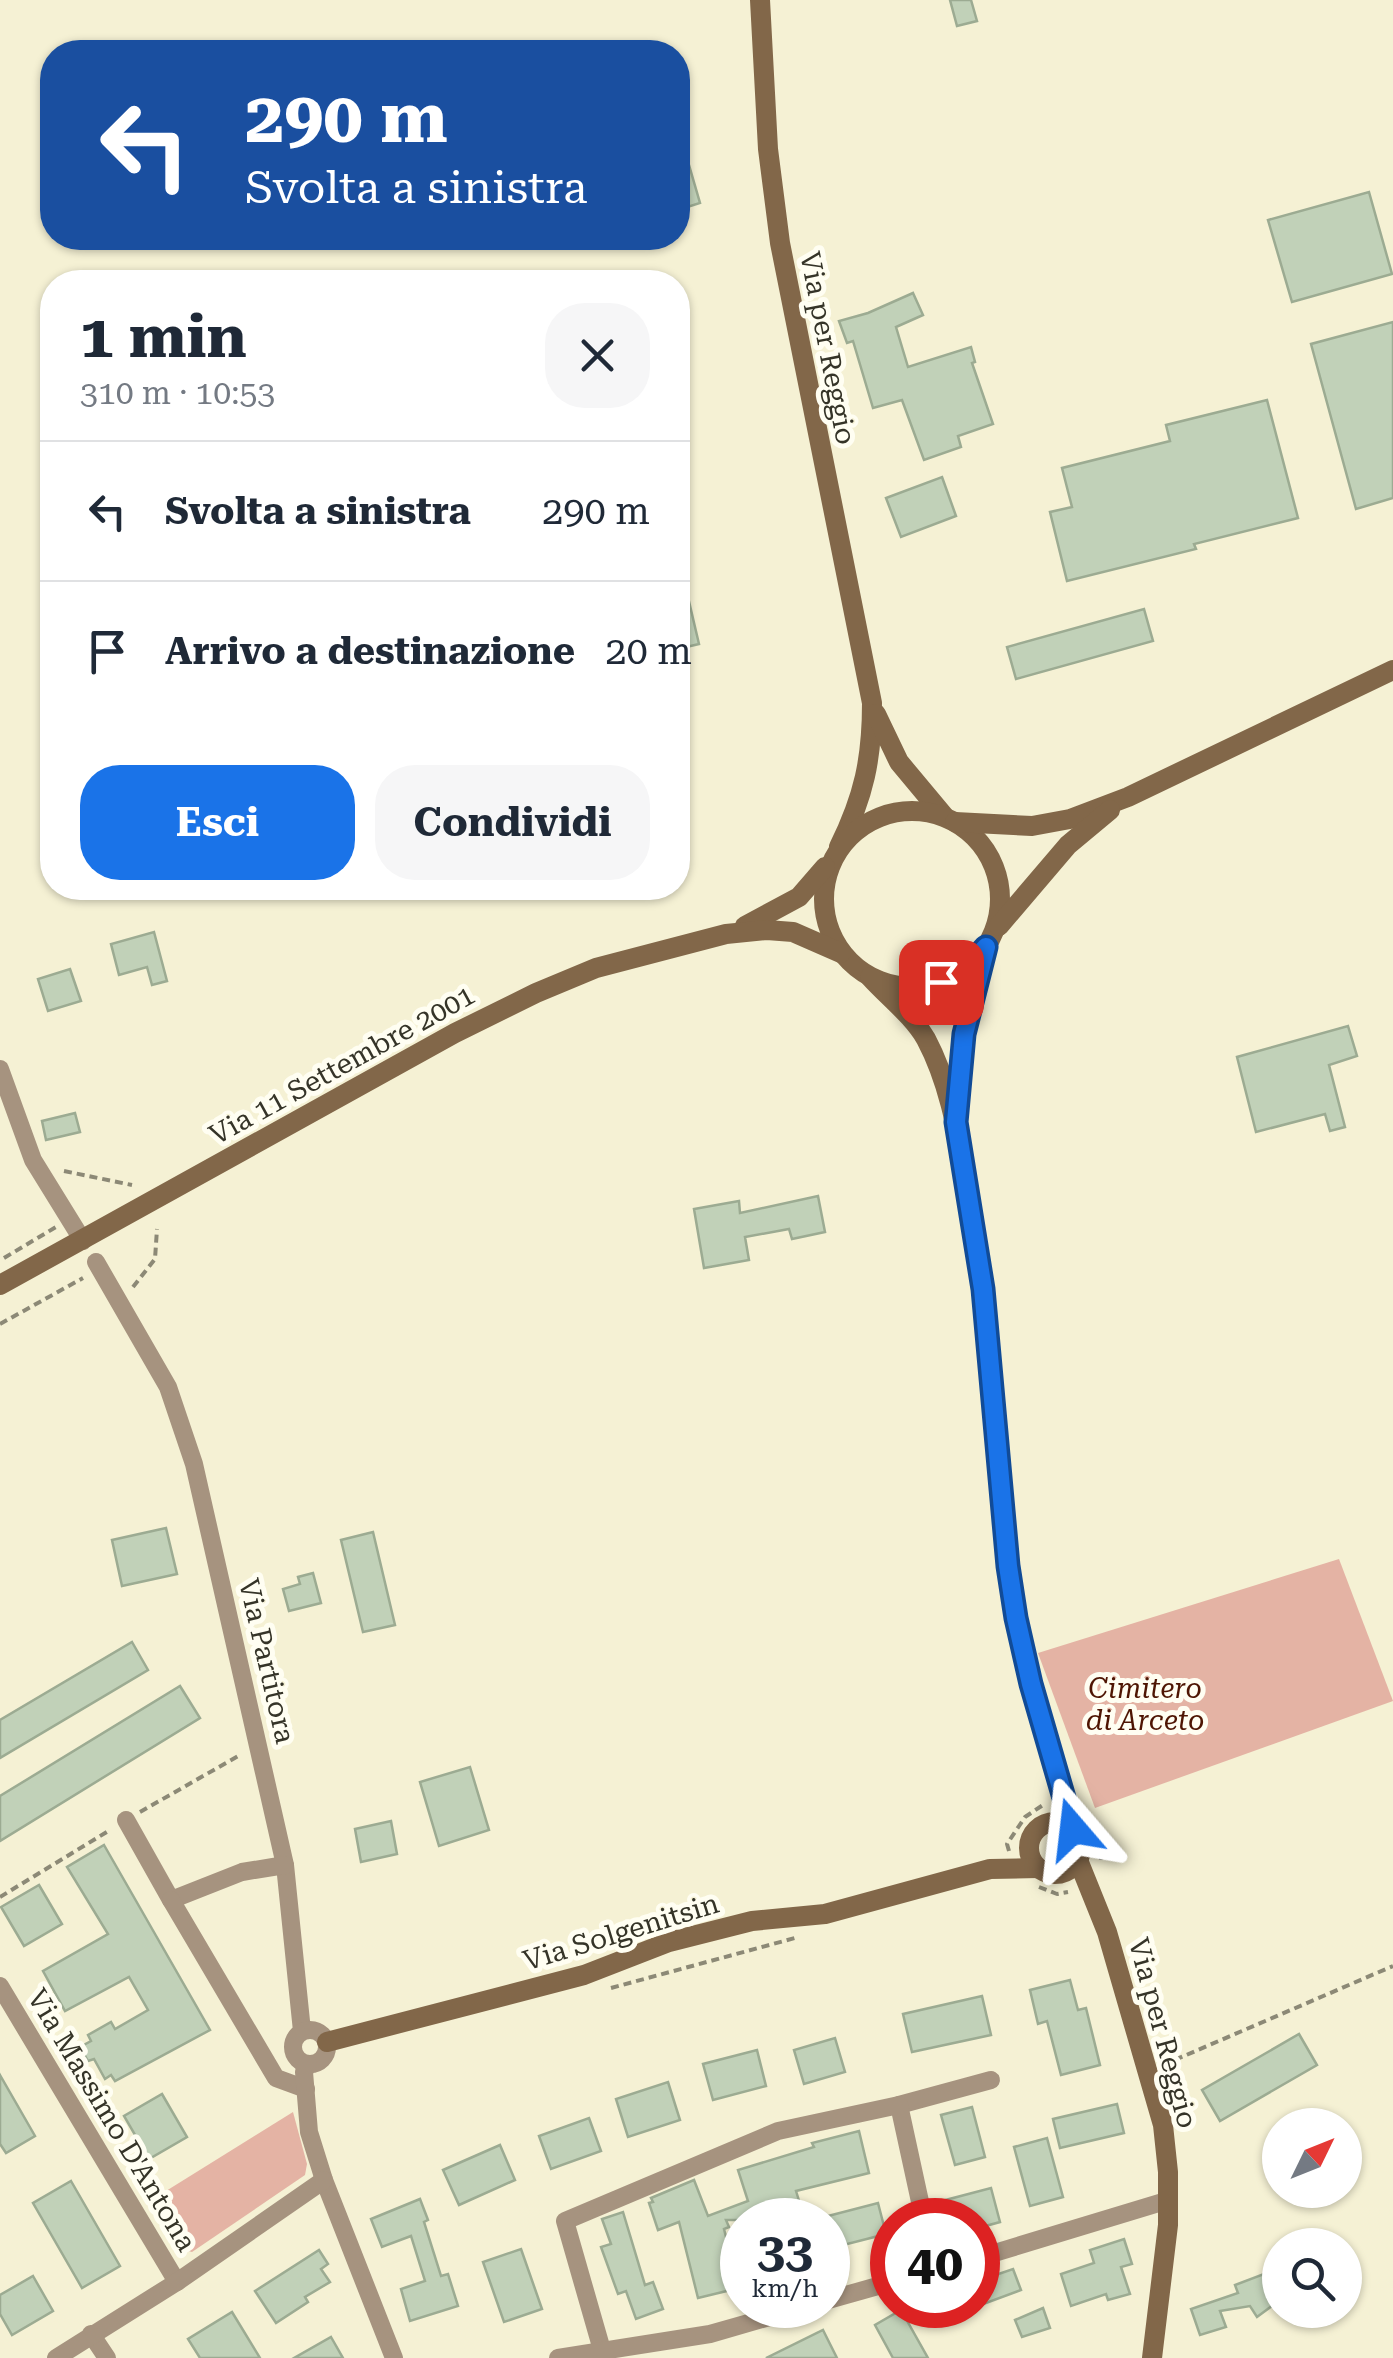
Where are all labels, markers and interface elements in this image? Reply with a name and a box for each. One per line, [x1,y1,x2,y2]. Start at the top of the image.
text: 290 m [245,77,448,159]
icon: left [80,80,210,210]
text: Svolta a sinistra [245,161,587,214]
street label: Via per Reggio [793,249,863,447]
text: 1 min [80,301,247,372]
button: close [545,303,650,408]
text: 310 m · 10:53 [80,374,275,412]
icon: left [80,484,135,539]
text: Svolta a sinistra [165,489,471,533]
text: 290 m [542,489,650,533]
icon: arrive [80,624,135,679]
text: Arrivo a destinazione [165,629,575,673]
text: 20 m [605,629,692,673]
button: Esci [80,765,355,880]
button: Condividi [375,765,650,880]
pin [899,940,984,1025]
icon: arrive [914,955,969,1010]
street label: Via 11 Settembre 2001 [204,978,480,1152]
street label: Via Partitora [232,1575,302,1747]
park label: Cimitero di Arceto [1086,1672,1204,1737]
position arrow [1021,1777,1125,1881]
street label: Via Solgenitsin [519,1887,723,1977]
street label: Via per Reggio [1122,1934,1204,2132]
street label: Via Massimo D'Antona [21,1983,203,2257]
north arrow [1262,2108,1362,2208]
map controls [1262,2108,1362,2328]
speed limit sign: 40 [870,2198,1000,2328]
text: 33 [757,2222,813,2280]
button: search [1262,2228,1362,2328]
text: km/h [752,2274,818,2303]

